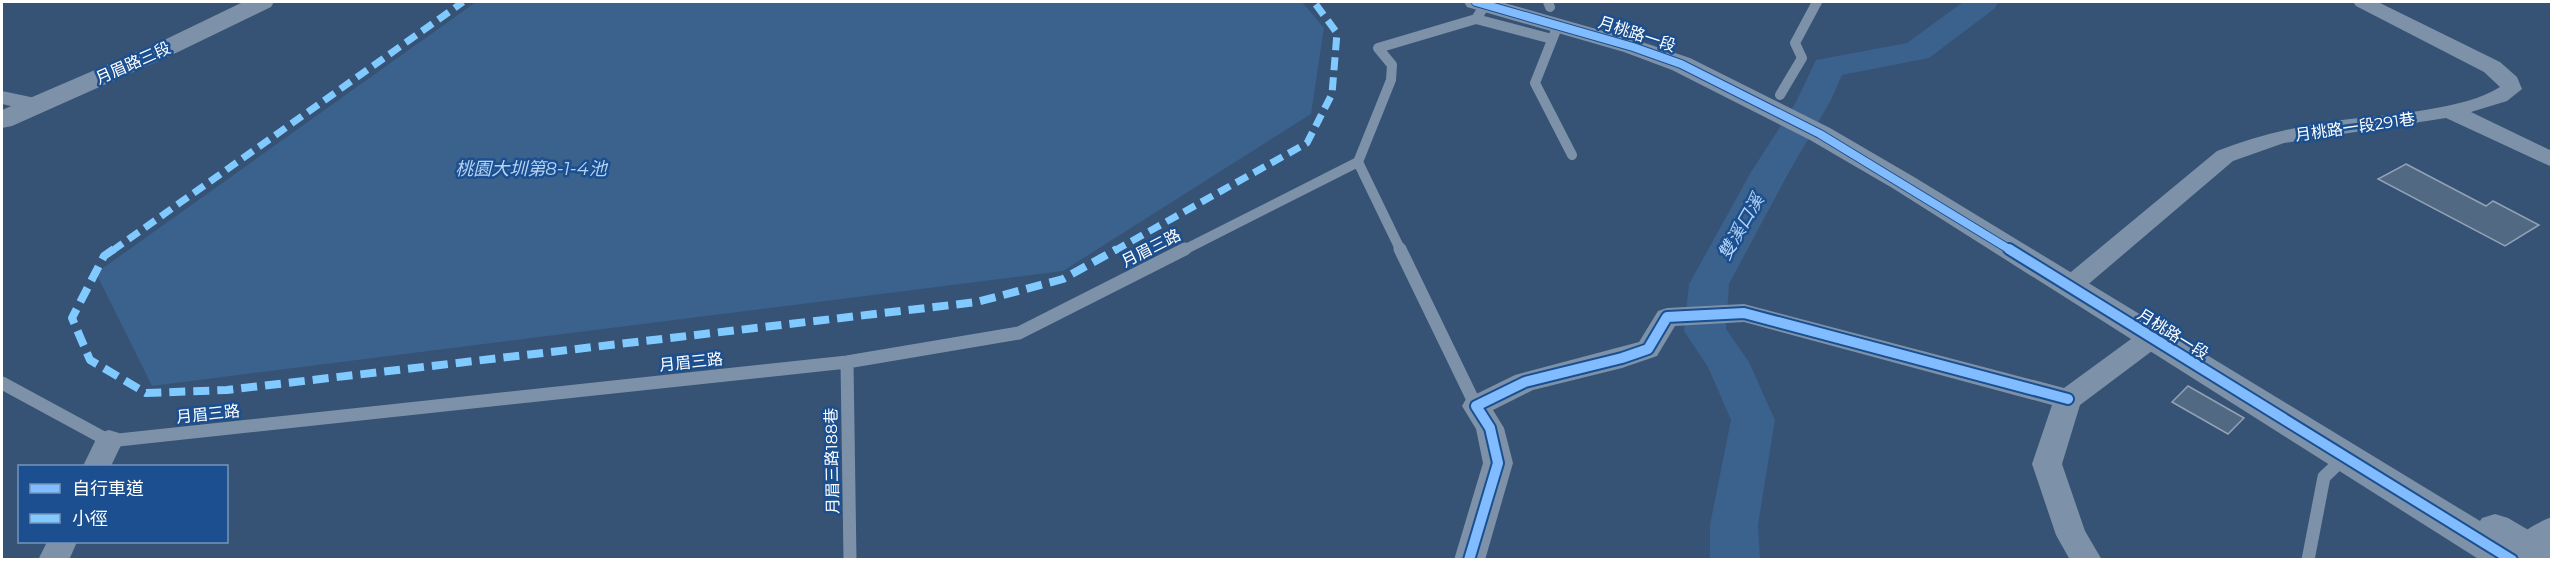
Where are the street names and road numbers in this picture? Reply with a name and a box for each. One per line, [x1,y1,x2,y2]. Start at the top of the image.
street label: 月桃路一段 [1596,13,1678,55]
street label: 月眉路三段 [93,38,173,88]
street label: 月桃路一段291巷 [2294,109,2416,145]
street label: 月眉三路 [1118,225,1184,271]
street label: 月桃路一段 [2134,305,2212,363]
street label: 月眉三路 [658,349,724,375]
street label: 月眉三路 [175,401,241,427]
street label: 月眉三路188巷 [822,408,842,514]

